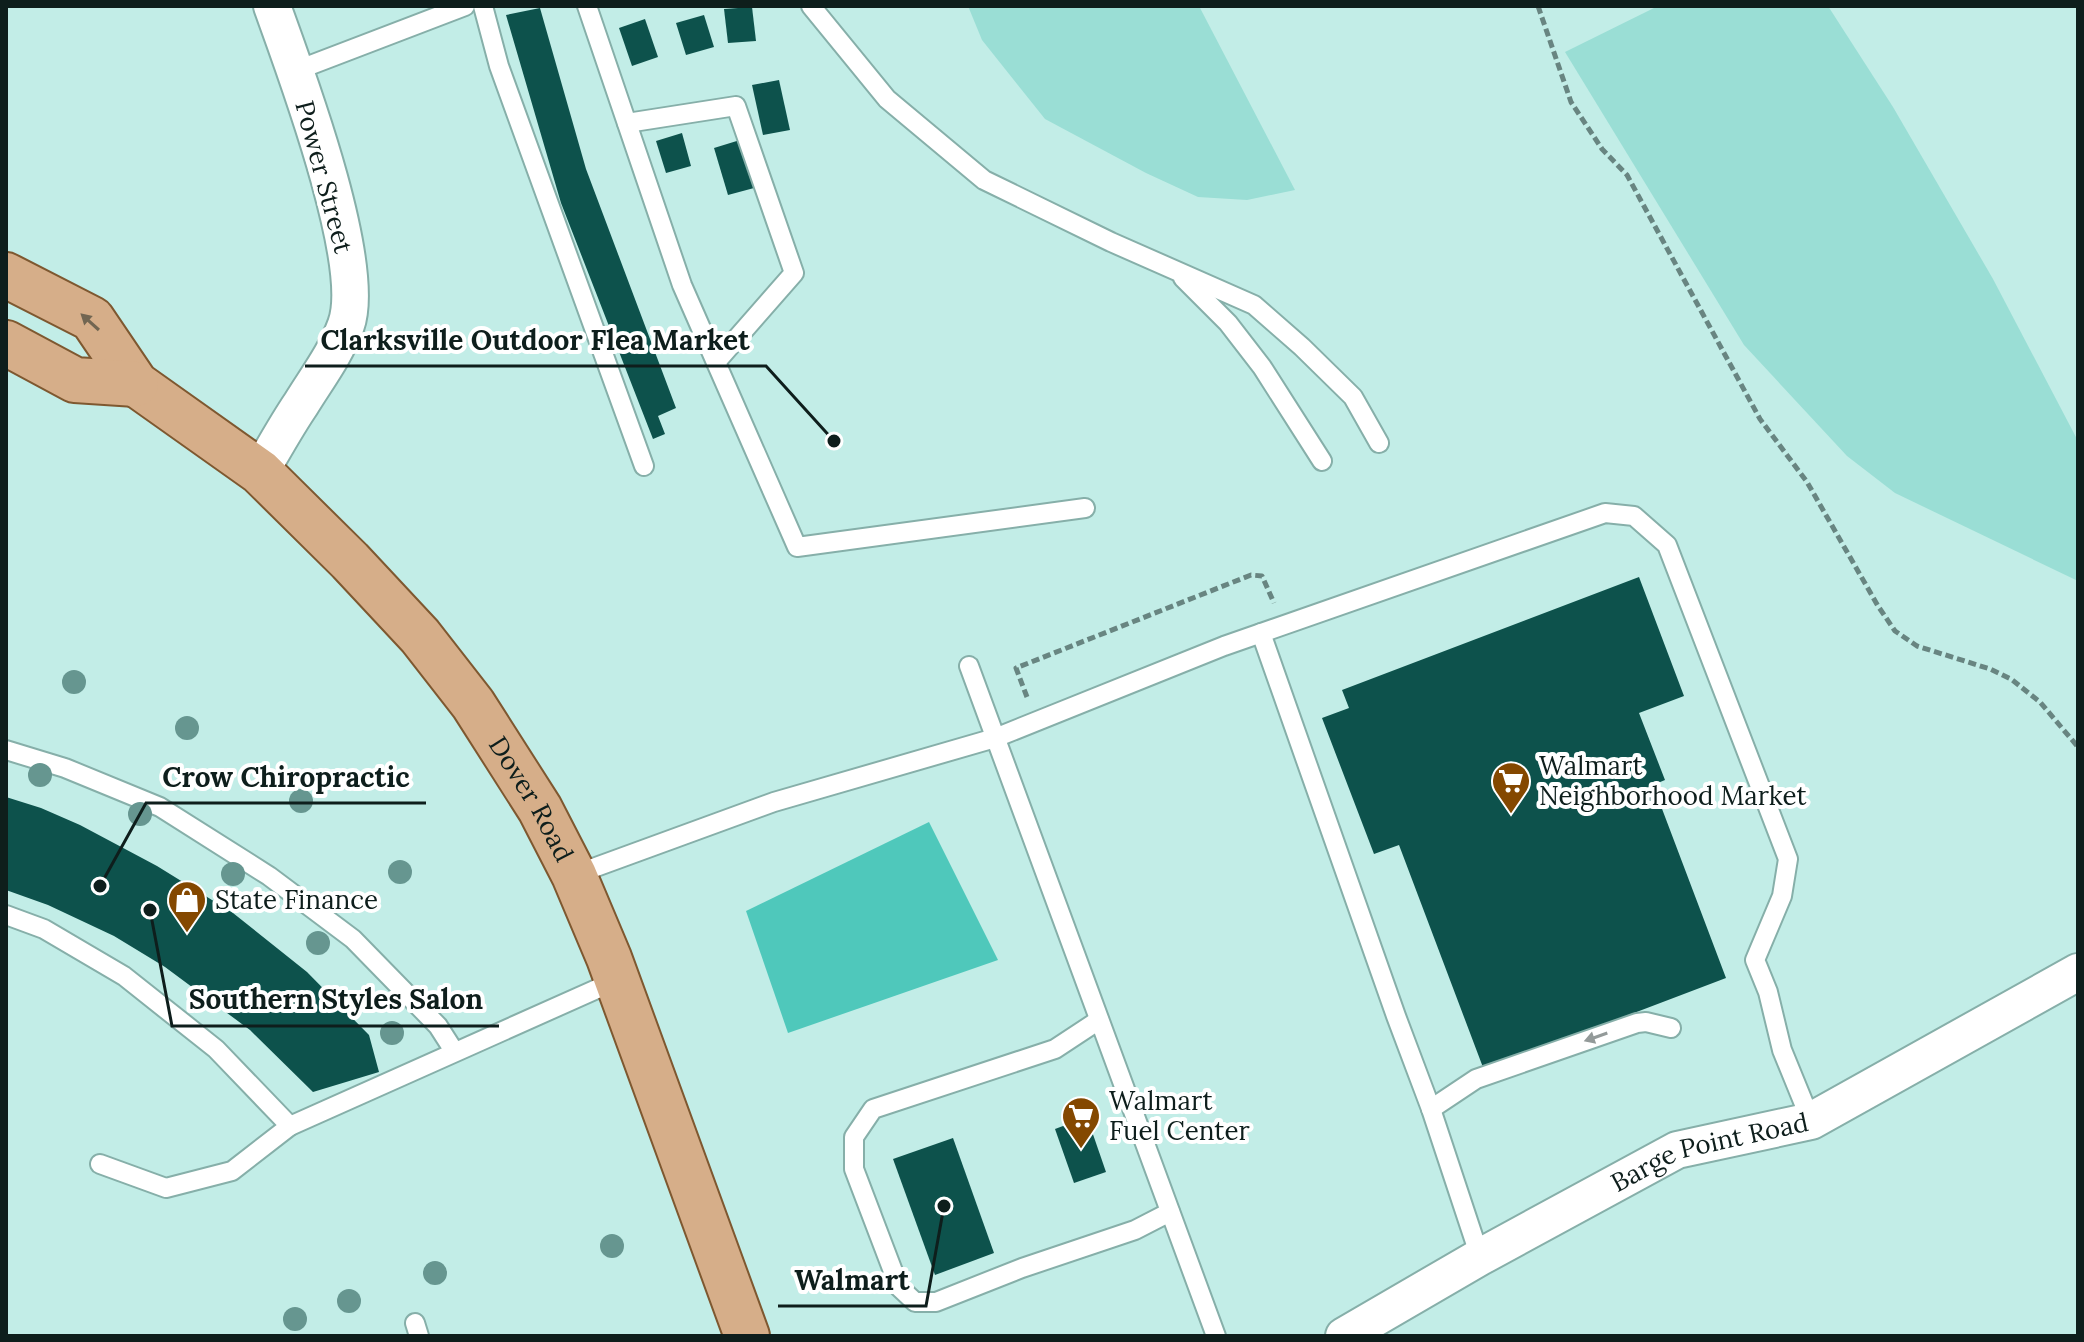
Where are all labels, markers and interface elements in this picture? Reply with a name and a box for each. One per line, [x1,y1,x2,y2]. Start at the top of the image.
street label: Power Street [288,97,361,257]
one-way arrow [80,313,100,331]
callout: Clarksville Outdoor Flea Market [305,314,766,366]
text: Clarksville Outdoor Flea Market [320,322,750,358]
street label: Dover Road [482,730,581,867]
place label: Walmart Neighborhood Market [1539,749,1807,812]
callout: Crow Chiropractic [146,751,426,803]
text: Crow Chiropractic [162,759,410,795]
supermarket icon: Walmart Neighborhood Market [1490,760,1532,815]
shop icon: State Finance [166,879,208,934]
place label: State Finance [215,883,378,916]
callout: Southern Styles Salon [172,974,499,1026]
text: Southern Styles Salon [189,981,483,1017]
one-way arrow [1584,1031,1608,1044]
place label: Walmart Fuel Center [1109,1084,1250,1147]
supermarket icon: Walmart Fuel Center [1060,1095,1102,1150]
street label: Barge Point Road [1605,1105,1811,1199]
callout: Walmart [778,1254,926,1306]
text: Walmart [794,1262,910,1298]

